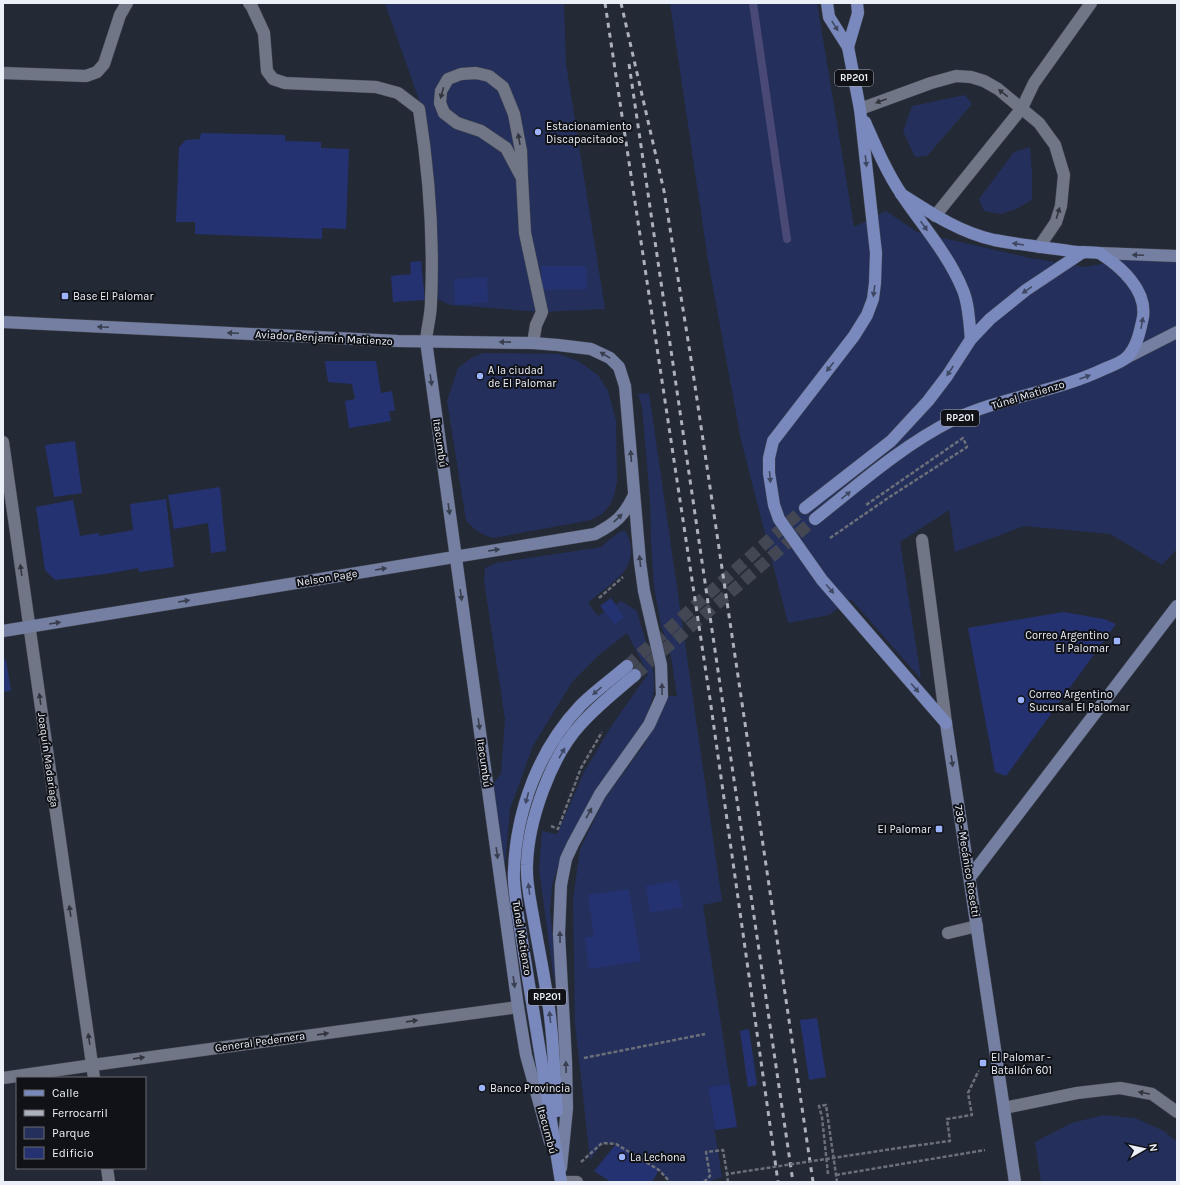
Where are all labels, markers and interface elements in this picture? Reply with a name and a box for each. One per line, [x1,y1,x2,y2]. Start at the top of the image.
one-way arrow [831,21,839,31]
road number: RP201 [835,70,873,86]
one-way arrow [439,88,445,100]
one-way arrow [998,89,1009,98]
one-way arrow [875,98,887,104]
place label: Estacionamiento Discapacitados [546,120,632,146]
marker: Estacionamiento Discapacitados [533,127,543,137]
one-way arrow [515,133,521,145]
one-way arrow [863,155,869,167]
one-way arrow [1055,207,1061,219]
one-way arrow [920,221,928,232]
one-way arrow [1012,241,1025,247]
one-way arrow [1132,251,1144,258]
one-way arrow [871,285,877,297]
one-way arrow [1022,286,1033,294]
place label: Base El Palomar [73,290,153,303]
marker: Base El Palomar [60,291,70,301]
one-way arrow [1139,317,1145,329]
one-way arrow [97,323,109,330]
street label: Aviador Benjamín Matienzo [255,328,393,348]
one-way arrow [226,330,239,336]
one-way arrow [499,339,511,346]
one-way arrow [599,352,611,359]
one-way arrow [825,361,834,372]
place label: A la ciudad de El Palomar [488,364,556,390]
one-way arrow [946,366,954,377]
marker: A la ciudad de El Palomar [475,371,485,381]
one-way arrow [428,374,434,386]
one-way arrow [1080,374,1092,380]
street label: Túnel Matienzo [990,378,1066,412]
road number: RP201 [941,410,979,426]
street label: Itacumbú [430,418,450,468]
one-way arrow [628,450,635,462]
one-way arrow [766,471,773,483]
one-way arrow [840,491,851,499]
one-way arrow [446,503,452,515]
one-way arrow [613,514,623,523]
one-way arrow [488,547,500,553]
one-way arrow [637,555,643,567]
one-way arrow [18,564,24,576]
one-way arrow [375,566,387,572]
street label: Nelson Page [296,567,359,589]
one-way arrow [825,584,834,595]
one-way arrow [458,589,464,601]
one-way arrow [177,598,190,604]
one-way arrow [49,619,61,625]
place label: Correo Argentino El Palomar [1025,629,1109,655]
marker: Correo Argentino El Palomar [1112,636,1122,646]
one-way arrow [910,682,919,693]
one-way arrow [658,683,665,695]
one-way arrow [592,687,603,696]
place label: Correo Argentino Sucursal El Palomar [1029,688,1130,714]
one-way arrow [37,693,43,705]
marker: Correo Argentino Sucursal El Palomar [1016,695,1026,705]
street label: Joaquín Madariaga [35,712,61,808]
one-way arrow [476,718,482,730]
street label: Itacumbú [474,738,494,788]
one-way arrow [558,747,565,759]
one-way arrow [949,755,955,767]
one-way arrow [524,792,530,804]
street label: 736 - Mecánico Rosetti [952,804,982,918]
one-way arrow [586,808,593,819]
place label: El Palomar [878,823,931,836]
marker: El Palomar [934,824,944,834]
one-way arrow [494,847,500,859]
one-way arrow [526,883,532,895]
street label: Túnel Matienzo [510,900,534,976]
one-way arrow [67,905,73,917]
one-way arrow [557,930,563,943]
one-way arrow [511,975,517,988]
road number: RP201 [528,989,566,1005]
one-way arrow [546,1011,553,1023]
one-way arrow [406,1018,418,1024]
street label: General Pedernera [214,1029,306,1055]
one-way arrow [317,1031,329,1037]
one-way arrow [86,1033,92,1045]
place label: El Palomar - Batallón 601 [991,1051,1052,1077]
one-way arrow [132,1055,145,1061]
marker: El Palomar - Batallón 601 [978,1058,988,1068]
one-way arrow [563,1060,569,1073]
legend [16,1077,146,1169]
place label: Banco Provincia [490,1082,570,1095]
marker: Banco Provincia [477,1083,487,1093]
text: Calle [52,1086,79,1100]
one-way arrow [1138,1089,1150,1095]
street label: Itacumbú [534,1105,560,1155]
text: Ferrocarril [52,1106,108,1120]
text: Parque [52,1126,90,1140]
north arrow [1124,1129,1164,1169]
text: N [1146,1143,1160,1152]
text: Edificio [52,1146,93,1160]
place label: La Lechona [630,1151,686,1164]
marker: La Lechona [617,1152,627,1162]

